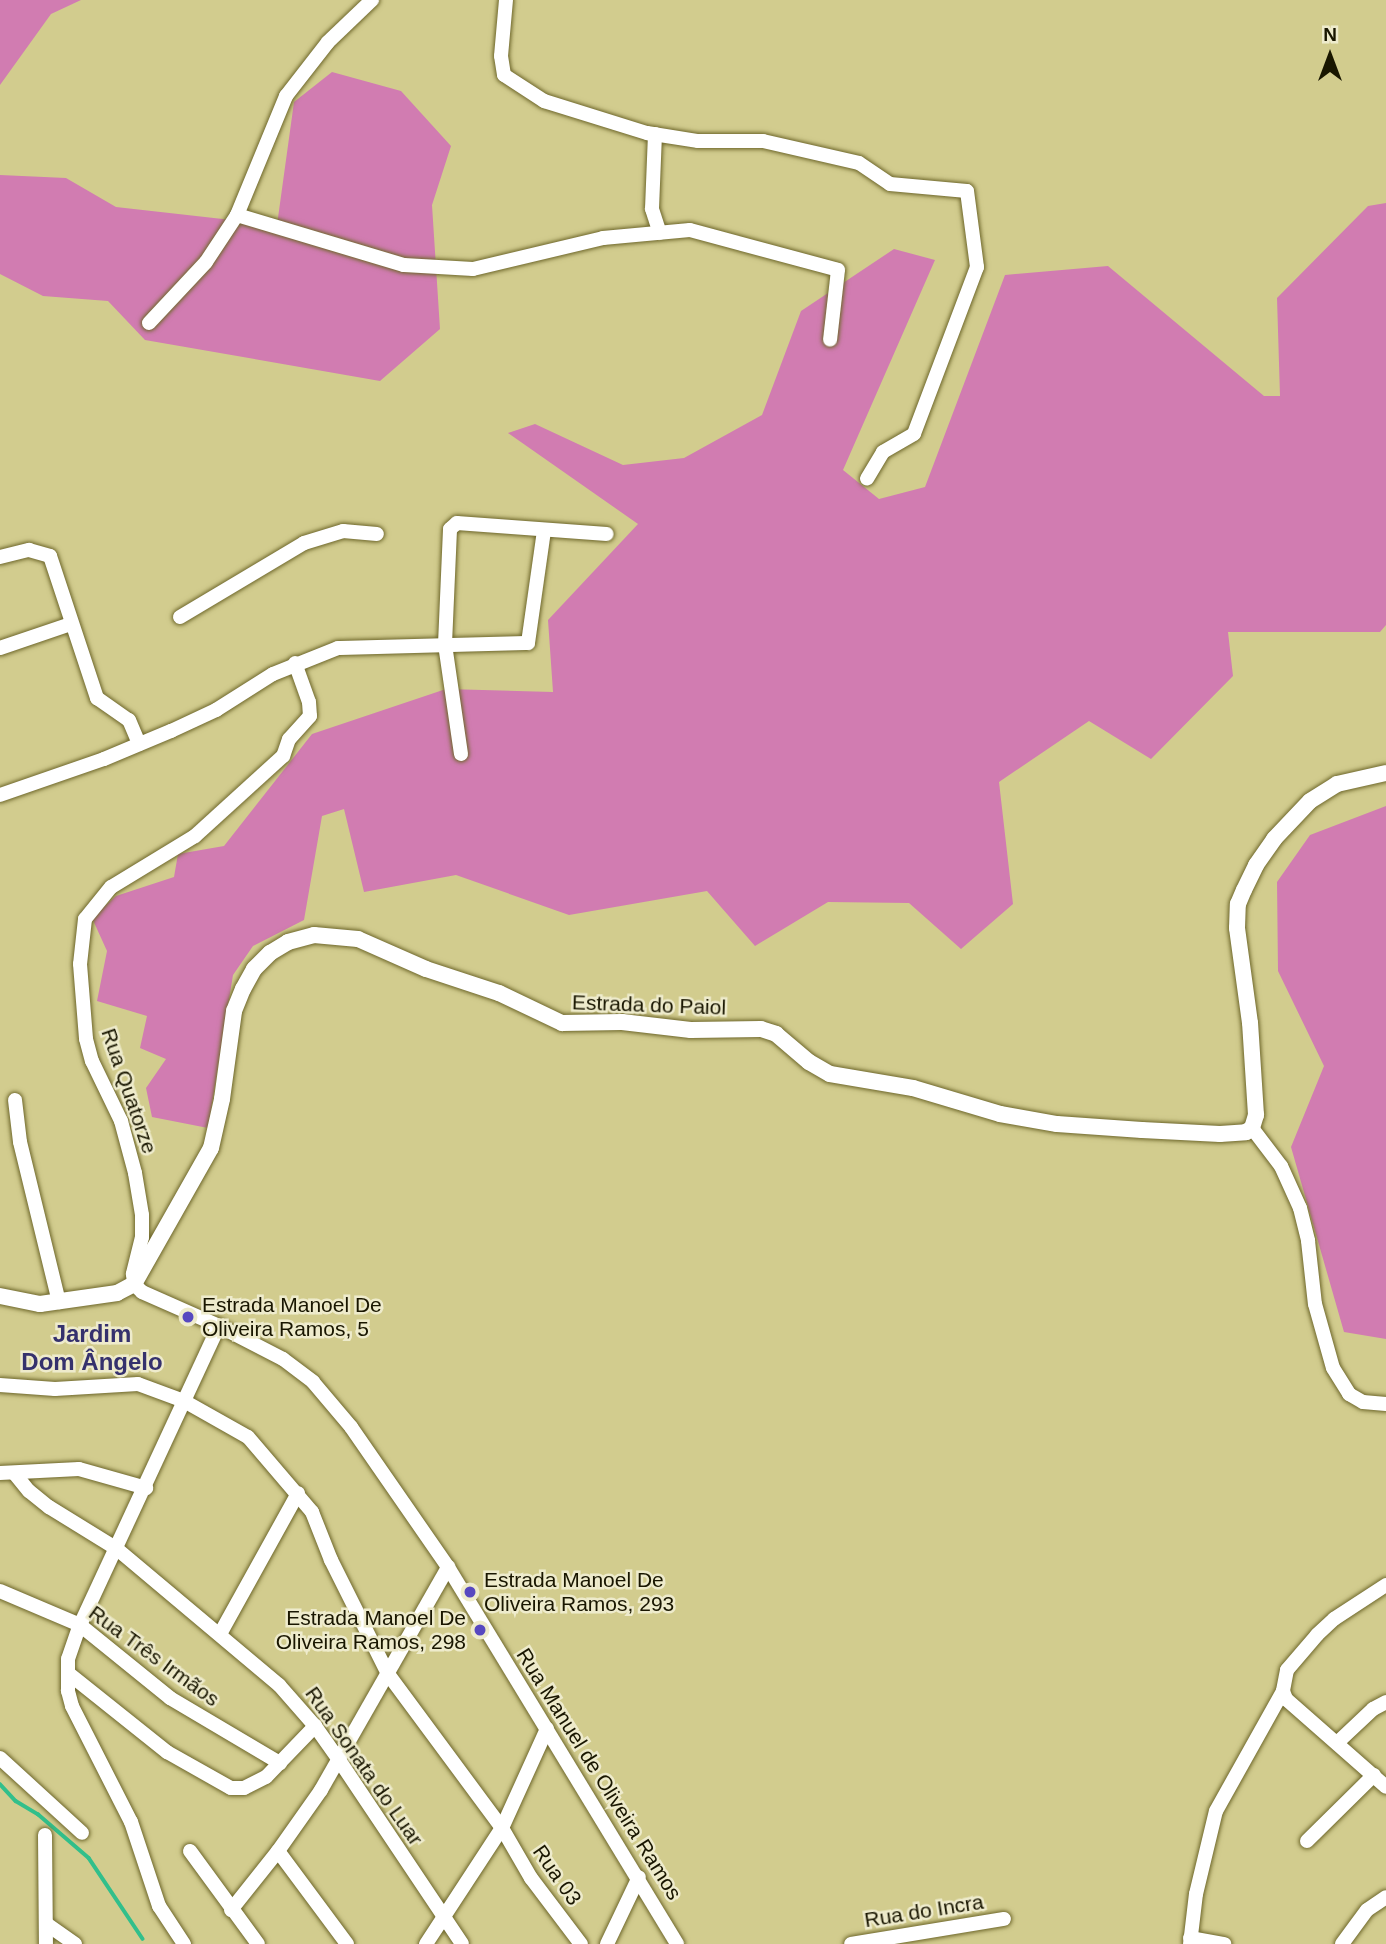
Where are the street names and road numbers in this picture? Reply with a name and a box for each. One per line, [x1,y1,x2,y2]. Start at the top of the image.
street label: Estrada do Paiol [572,990,726,1020]
street label: Rua Quatorze [96,1025,162,1157]
street label: Rua Três Irmãos [84,1600,224,1712]
street label: Rua Manuel de Oliveira Ramos [511,1644,687,1904]
street label: Rua Sonata do Luar [300,1682,428,1850]
street label: Rua 03 [527,1840,587,1910]
street label: Rua do Incra [863,1889,985,1933]

